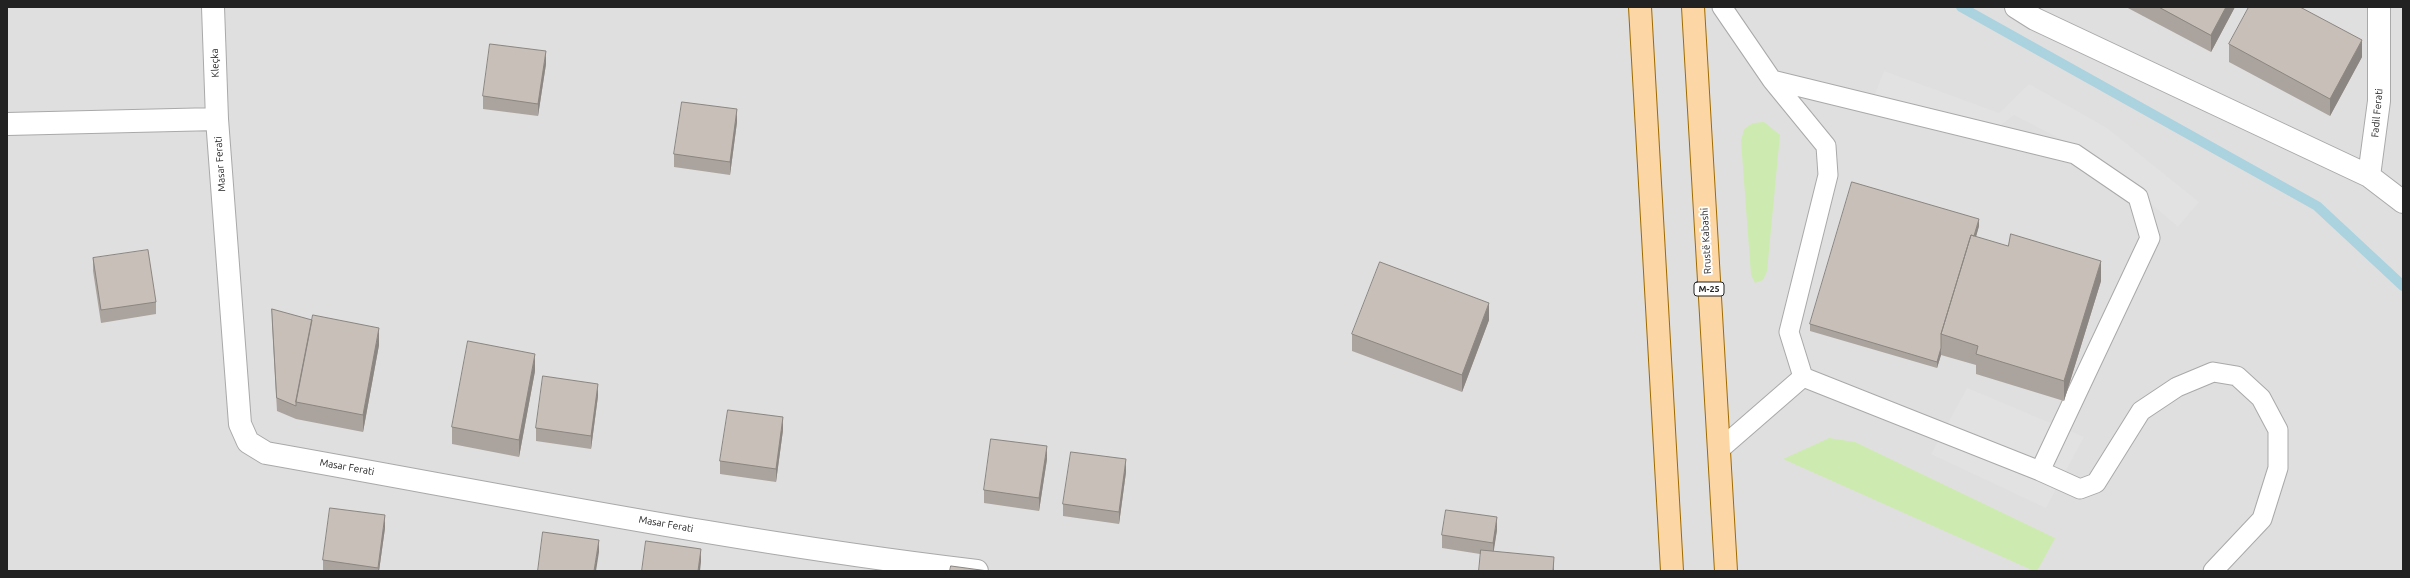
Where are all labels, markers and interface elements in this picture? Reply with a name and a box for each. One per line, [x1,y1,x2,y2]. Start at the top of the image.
street label: Kleçka [208,48,222,78]
street label: Fadil Ferati [2369,88,2385,138]
street label: Masar Ferati [212,136,228,192]
street label: Rrustë Kabashi [1698,207,1714,275]
road number: M-25 [1694,282,1724,296]
street label: Masar Ferati [319,456,375,478]
street label: Masar Ferati [638,513,694,535]

